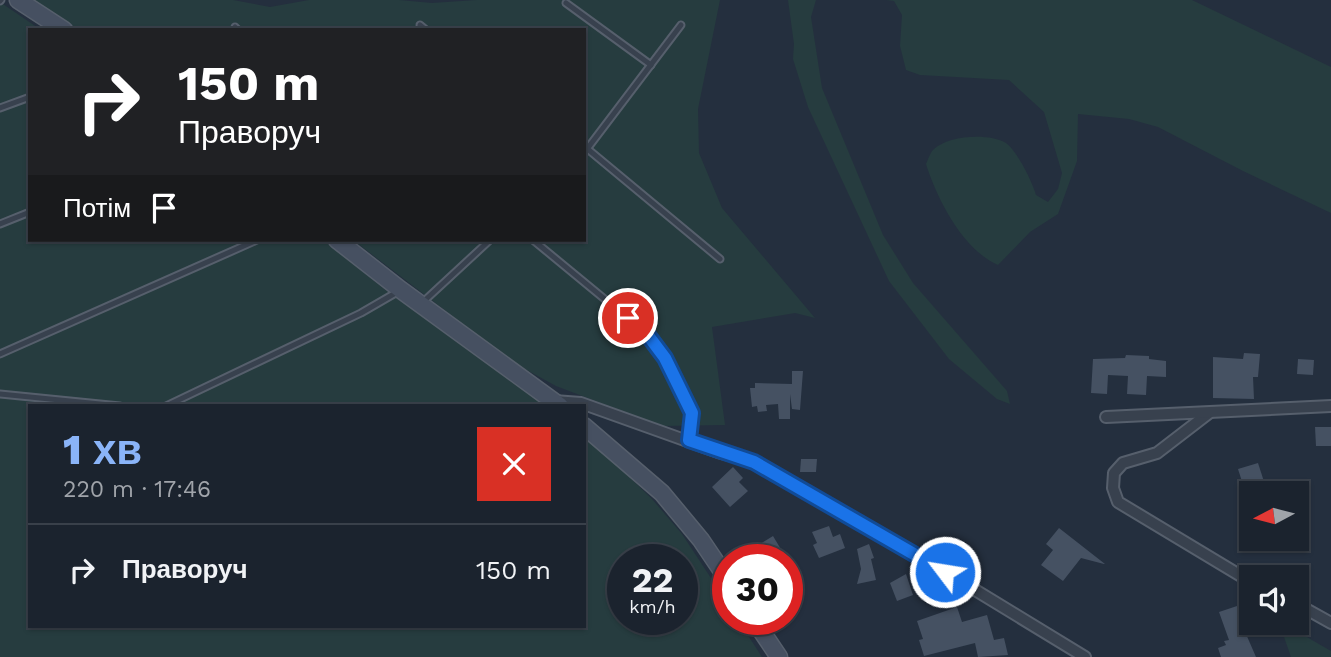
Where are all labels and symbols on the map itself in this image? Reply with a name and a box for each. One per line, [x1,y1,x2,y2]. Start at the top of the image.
pin [598,288,658,348]
north arrow [1239,481,1309,551]
position arrow [908,535,982,609]
speed limit sign: 30 [712,544,803,635]

